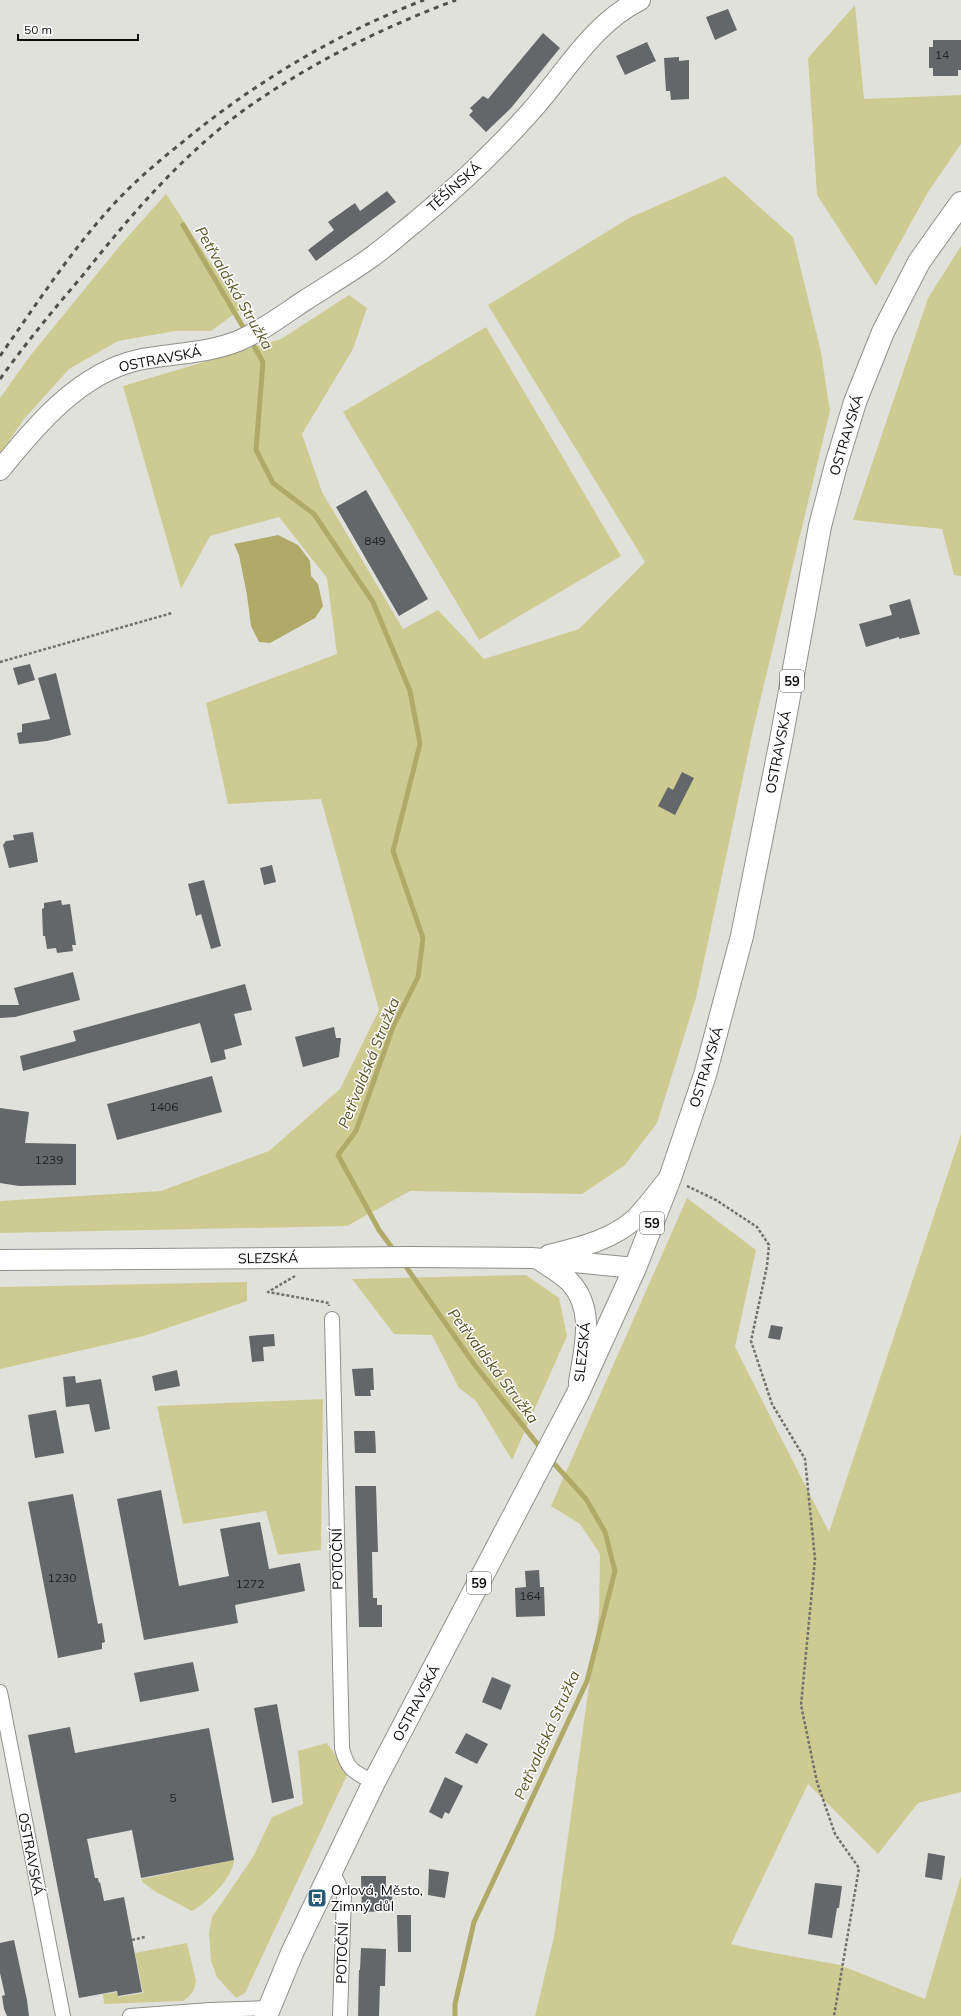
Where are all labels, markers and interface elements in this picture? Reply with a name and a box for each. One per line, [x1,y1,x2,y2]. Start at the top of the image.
scale bar [18,16,138,42]
text: 50 m [24,22,52,37]
house number: 14 [935,47,949,62]
street label: TĚŠÍNSKÁ [423,157,485,216]
water label: Petřvaldská Stružka [191,223,277,353]
street label: OSTRAVSKÁ [117,342,204,376]
street label: OSTRAVSKÁ [825,392,867,478]
house number: 849 [364,533,386,548]
road number: 59 [780,670,804,692]
street label: OSTRAVSKÁ [761,708,795,795]
water label: Petřvaldská Stružka [334,995,403,1131]
street label: OSTRAVSKÁ [685,1024,727,1110]
house number: 1406 [150,1099,178,1114]
house number: 1239 [35,1152,63,1167]
road number: 59 [640,1212,664,1234]
street label: SLEZSKÁ [238,1248,299,1268]
water label: Petřvaldská Stružka [444,1304,543,1427]
street label: SLEZSKÁ [570,1320,594,1383]
street label: POTOČNÍ [327,1527,347,1590]
house number: 1230 [48,1570,76,1585]
road number: 59 [467,1572,491,1594]
house number: 1272 [236,1576,264,1591]
house number: 164 [519,1588,541,1603]
street label: OSTRAVSKÁ [388,1661,444,1744]
water label: Petřvaldská Stružka [510,1667,584,1802]
house number: 5 [169,1790,177,1805]
street label: OSTRAVSKÁ [14,1811,48,1898]
place label: Orlová, Město, Zimný důl [331,1881,423,1915]
bus stop icon: Orlová, Město, Zimný důl [306,1887,328,1909]
street label: POTOČNÍ [332,1921,352,1984]

